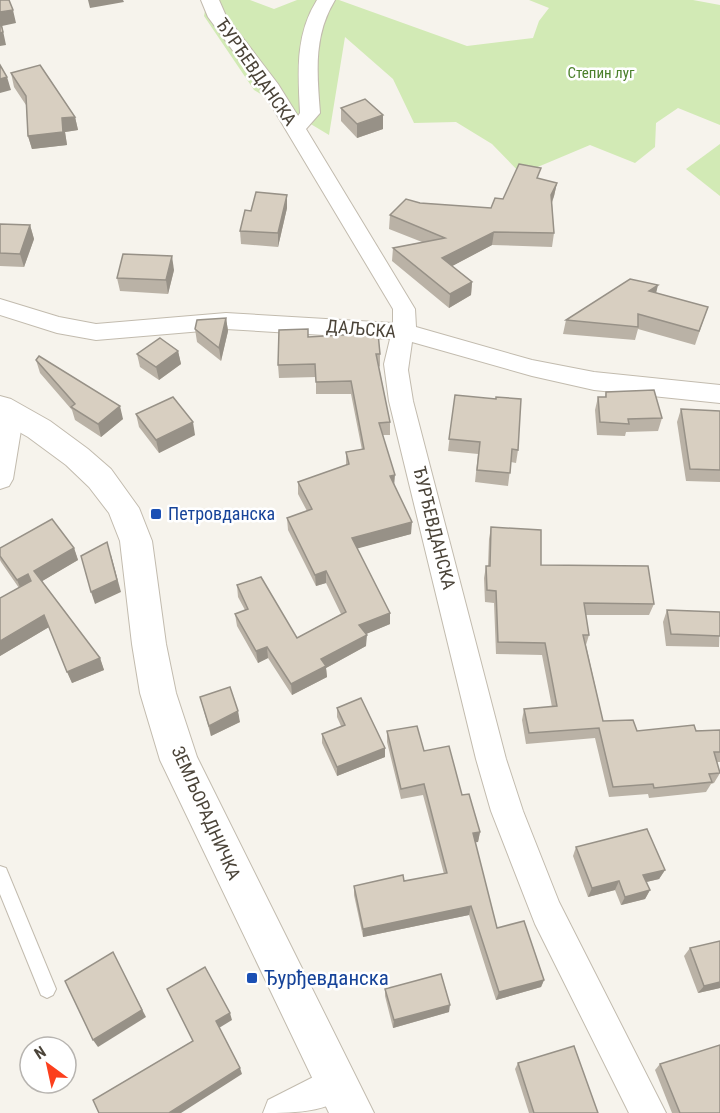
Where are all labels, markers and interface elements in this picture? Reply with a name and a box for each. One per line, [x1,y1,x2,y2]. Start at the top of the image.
street label: ЂУРЂЕВДАНСКА [212,14,302,130]
park label: Степин луг [567,64,635,82]
street label: ДАЉСКА [325,315,397,342]
street label: ЂУРЂЕВДАНСКА [409,464,460,592]
place label: Петровданска [168,503,275,524]
marker: Петровданска [149,507,163,521]
street label: ЗЕМЉОРАДНИЧКА [168,743,246,883]
place label: Ђурђевданска [264,966,389,990]
marker: Ђурђевданска [245,971,259,985]
north arrow [18,1035,78,1095]
text: N [31,1042,49,1063]

